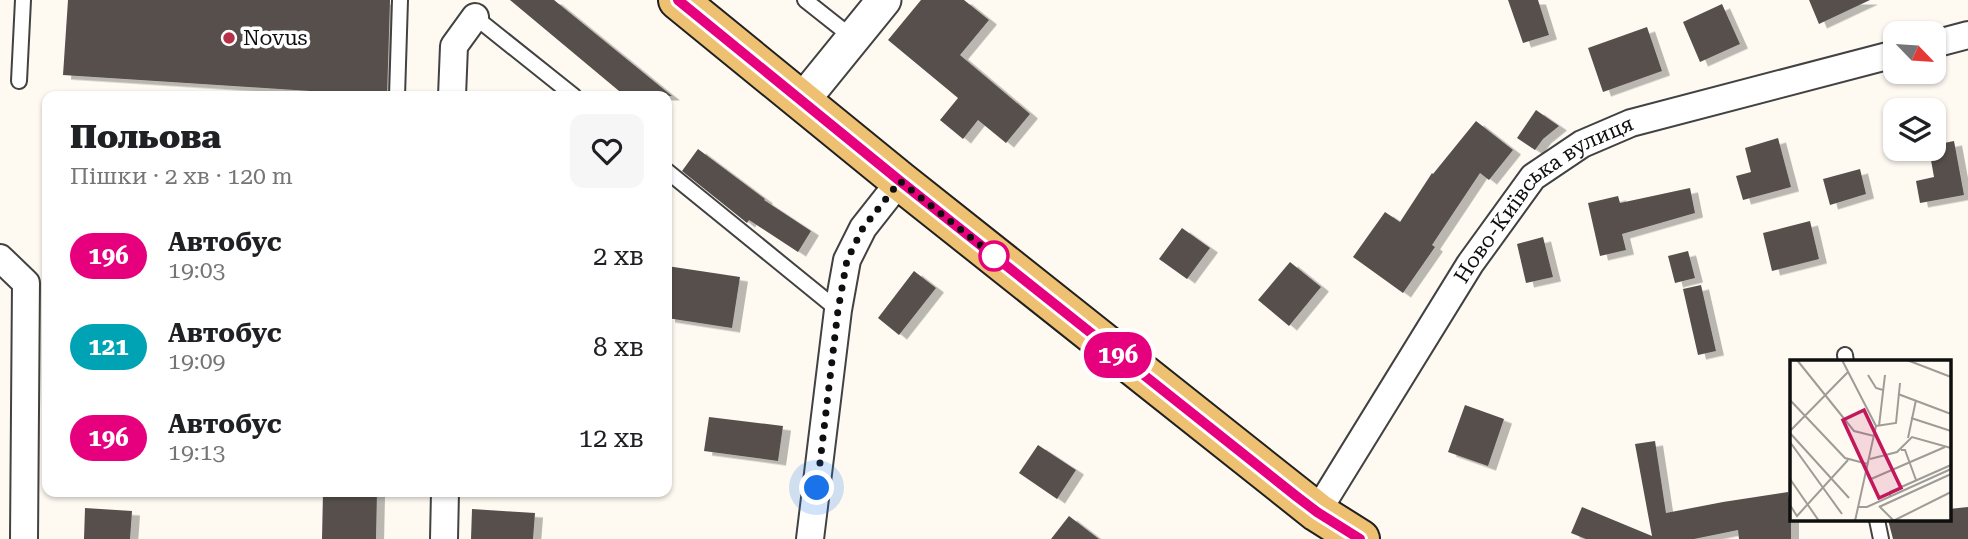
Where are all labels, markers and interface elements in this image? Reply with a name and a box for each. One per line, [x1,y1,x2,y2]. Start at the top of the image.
north arrow [1883,21,1946,84]
map controls [1883,21,1946,161]
place label: Novus [243,26,308,50]
marker: Novus [221,30,237,46]
button: layers [1883,98,1946,161]
street label: Ново-Київська вулиця [1449,111,1637,287]
button: heart [570,114,644,188]
text: Польова [70,117,221,156]
text: Пішки · 2 хв · 120 m [70,163,293,190]
text: Автобус [168,227,282,257]
text: 2 хв [593,241,644,271]
unlabelled marker [979,241,1009,271]
text: 196 [88,242,129,270]
text: 19:03 [168,257,225,284]
text: Автобус [168,318,282,348]
text: 8 хв [593,332,644,362]
line badge: 196 [1078,332,1158,378]
text: 121 [88,333,129,361]
text: 196 [1098,341,1138,369]
text: 19:09 [168,348,225,375]
inset map [1790,360,1951,522]
text: Автобус [168,409,282,439]
text: 12 хв [578,423,644,453]
text: 196 [88,424,129,452]
text: 19:13 [168,439,225,466]
your location [799,470,834,505]

